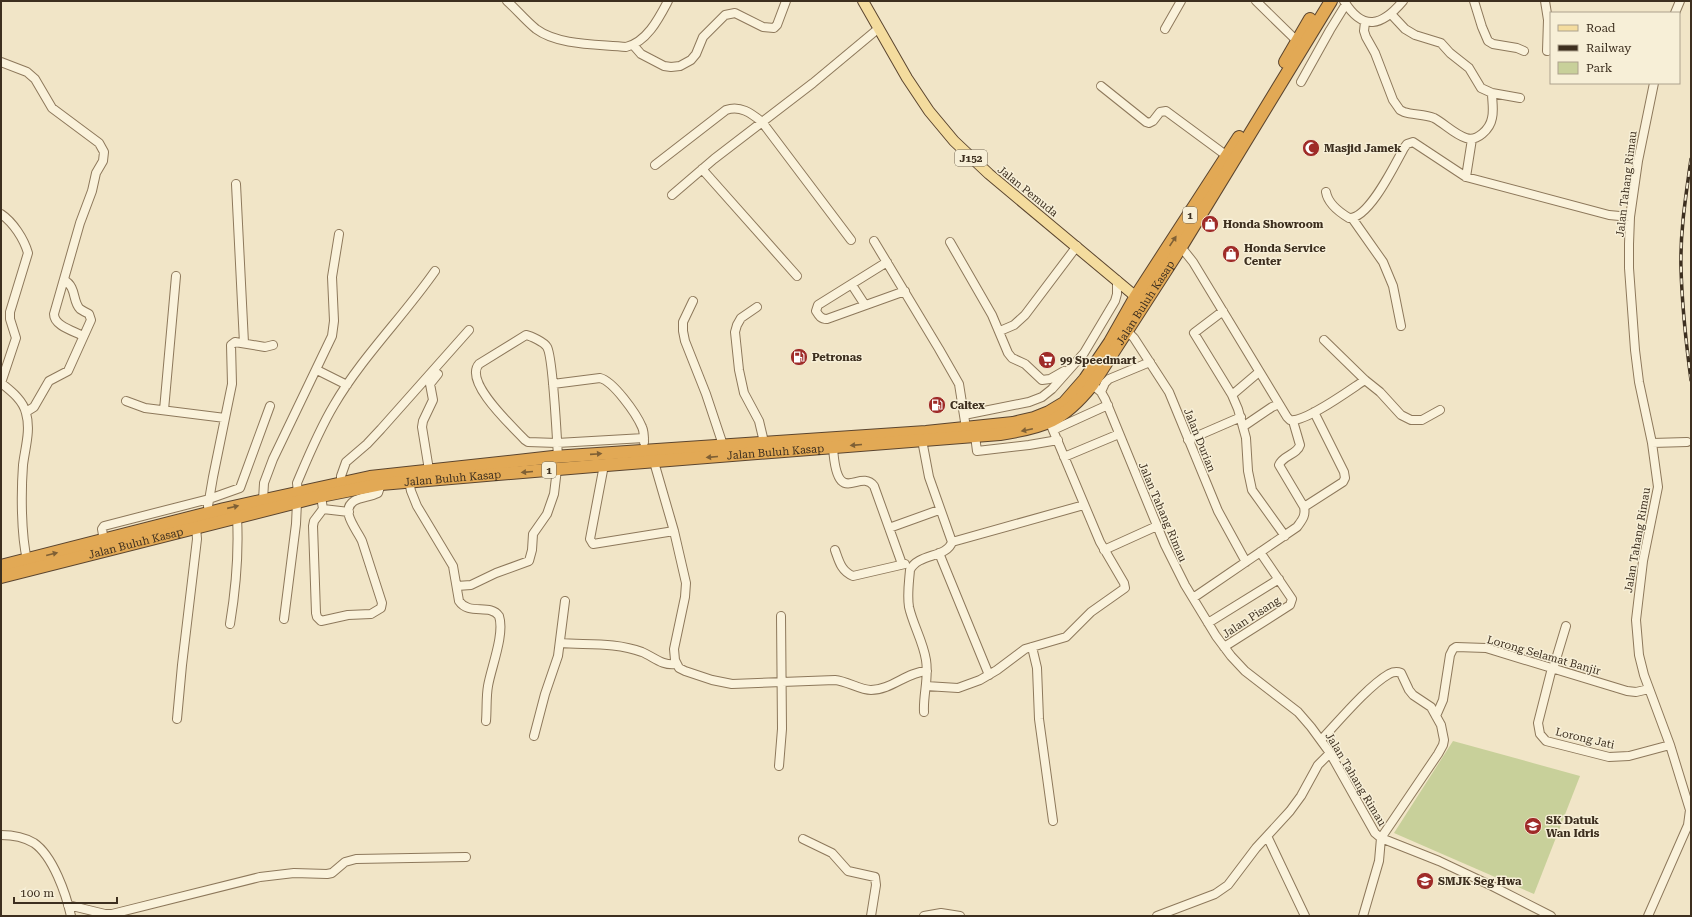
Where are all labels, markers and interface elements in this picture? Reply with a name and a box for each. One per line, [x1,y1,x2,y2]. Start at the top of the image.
legend [1550,12,1680,84]
text: Road [1586,21,1616,35]
text: Railway [1586,41,1632,55]
text: Park [1586,61,1613,75]
street label: Jalan Tahang Rimau [1614,130,1639,238]
mosque icon: Masjid Jamek [1301,138,1321,158]
place label: Masjid Jamek [1324,142,1402,155]
road number: J152 [955,150,987,166]
street label: Jalan Pemuda [995,163,1060,220]
road number: 1 [1183,207,1197,223]
shop icon: Honda Showroom [1200,214,1220,234]
place label: Honda Showroom [1223,218,1324,231]
one-way arrow [1169,235,1177,246]
place label: Honda Service Center [1244,242,1326,268]
shop icon: Honda Service Center [1221,244,1241,264]
street label: Jalan Buluh Kasap [1114,258,1177,348]
fuel station icon: Petronas [789,347,809,367]
supermarket icon: 99 Speedmart [1037,350,1057,370]
place label: Petronas [812,351,862,364]
place label: 99 Speedmart [1060,354,1137,367]
fuel station icon: Caltex [927,395,947,415]
place label: Caltex [950,399,985,412]
street label: Jalan Durian [1181,406,1218,474]
one-way arrow [1021,427,1033,433]
street label: Jalan Buluh Kasap [726,442,825,463]
one-way arrow [850,442,862,449]
one-way arrow [590,451,602,458]
one-way arrow [706,454,718,461]
street label: Jalan Tahang Rimau [1136,460,1189,564]
road number: 1 [542,462,556,478]
street label: Jalan Buluh Kasap [403,468,502,489]
one-way arrow [521,468,533,475]
street label: Jalan Tahang Rimau [1622,486,1653,594]
one-way arrow [226,504,239,510]
street label: Jalan Buluh Kasap [87,525,185,562]
one-way arrow [46,550,59,556]
street label: Jalan Pisang [1220,594,1283,641]
street label: Lorong Selamat Banjir [1486,633,1603,678]
street label: Lorong Jati [1554,725,1616,752]
street label: Jalan Tahang Rimau [1322,730,1389,829]
place label: SK Datuk Wan Idris [1546,814,1600,840]
school or university icon: SK Datuk Wan Idris [1523,816,1543,836]
school or university icon: SMJK Seg Hwa [1415,871,1435,891]
place label: SMJK Seg Hwa [1438,875,1522,888]
scale bar [14,879,117,905]
text: 100 m [20,886,54,900]

